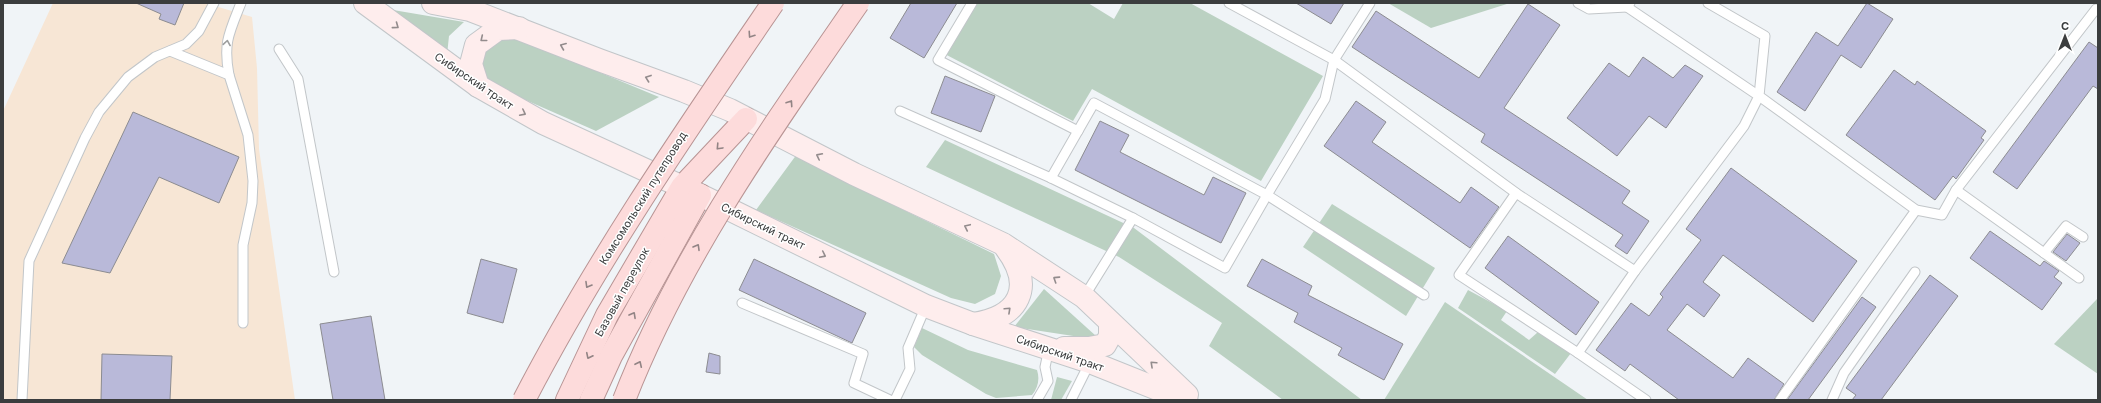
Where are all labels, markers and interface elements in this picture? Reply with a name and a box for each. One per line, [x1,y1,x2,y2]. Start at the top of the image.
north arrow [2045,16,2085,56]
text: С [2061,19,2069,33]
one-way arrow [392,21,399,29]
one-way arrow [748,31,756,38]
one-way arrow [481,35,488,42]
one-way arrow [222,40,231,46]
one-way arrow [559,43,567,51]
street label: Сибирский тракт [432,49,517,113]
one-way arrow [644,74,651,82]
one-way arrow [786,100,793,107]
one-way arrow [519,108,526,116]
street label: Комсомольский путепровод [596,129,690,267]
one-way arrow [716,142,724,150]
one-way arrow [816,153,823,161]
street label: Сибирский тракт [719,200,808,253]
one-way arrow [964,224,972,232]
one-way arrow [692,244,699,251]
street label: Базовый переулок [592,245,652,339]
one-way arrow [819,250,827,258]
one-way arrow [1053,276,1060,283]
one-way arrow [585,280,592,288]
one-way arrow [1003,308,1011,315]
one-way arrow [628,312,636,319]
street label: Сибирский тракт [1014,331,1107,375]
one-way arrow [586,351,594,359]
one-way arrow [634,360,642,368]
one-way arrow [1151,361,1158,368]

